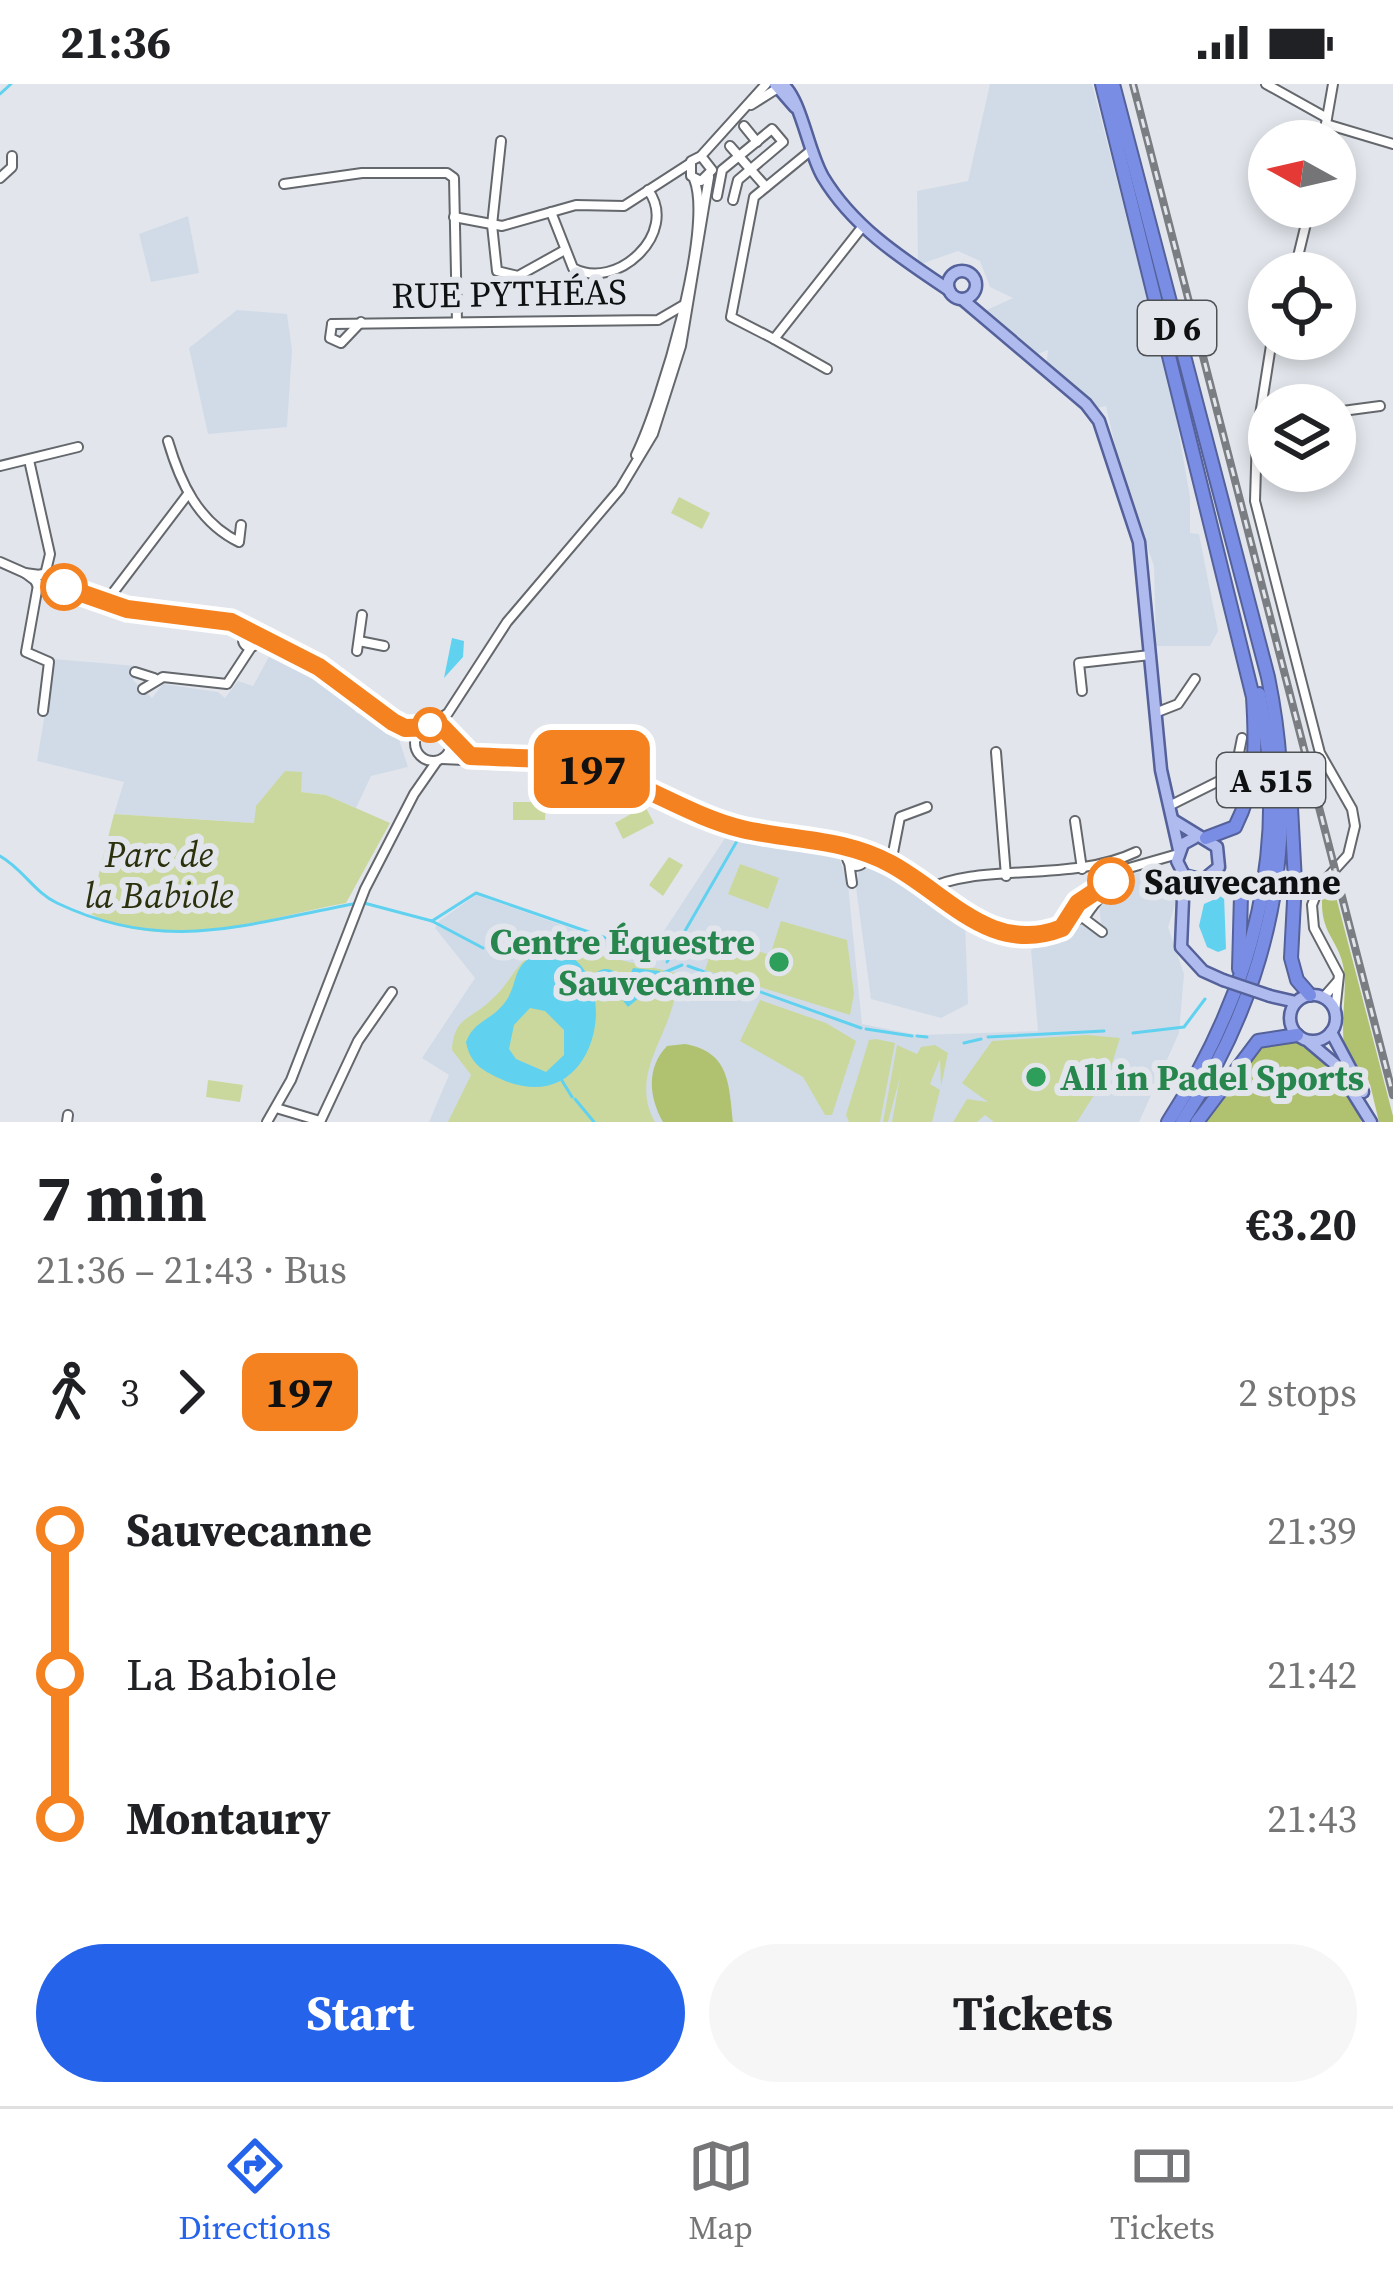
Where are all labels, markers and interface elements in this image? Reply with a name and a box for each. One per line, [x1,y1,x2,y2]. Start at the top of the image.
text: 21:36 [60,11,171,73]
north arrow [1248,120,1356,228]
map controls [1248,120,1356,492]
button: locate [1248,252,1356,360]
street label: RUE PYTHÉAS [391,267,627,320]
road number: D 6 [1138,301,1216,355]
button: layers [1248,384,1356,492]
unlabelled marker [42,565,86,609]
unlabelled marker [414,709,446,741]
line badge: 197 [523,730,661,808]
text: 197 [558,740,626,798]
road number: A 515 [1217,753,1325,807]
park label: Parc de la Babiole [84,830,234,920]
place label: Sauvecanne [1144,857,1341,906]
marker: Sauvecanne [1089,859,1133,903]
place label: Centre Équestre Sauvecanne [490,917,755,1007]
marker: Centre Équestre Sauvecanne [766,949,792,975]
place label: All in Padel Sports [1060,1053,1364,1102]
marker: All in Padel Sports [1023,1064,1049,1090]
text: 7 min [36,1153,207,1243]
text: €3.20 [1246,1193,1357,1255]
text: 21:36 – 21:43 · Bus [36,1243,347,1296]
icon: walk [36,1359,102,1425]
icon: forward [158,1359,224,1425]
text: 197 [266,1363,334,1421]
text: 3 [120,1366,140,1419]
text: 2 stops [1238,1366,1357,1419]
text: Sauvecanne [126,1499,372,1561]
text: 21:39 [1267,1504,1357,1557]
text: La Babiole [126,1643,337,1705]
text: 21:42 [1267,1648,1357,1701]
text: Montaury [126,1787,331,1849]
text: 21:43 [1267,1792,1357,1845]
button: Start [36,1944,685,2082]
button: Tickets [709,1944,1357,2082]
tab: Directions [178,2133,331,2250]
tab: Map [688,2133,754,2250]
tab: Tickets [1110,2133,1215,2250]

